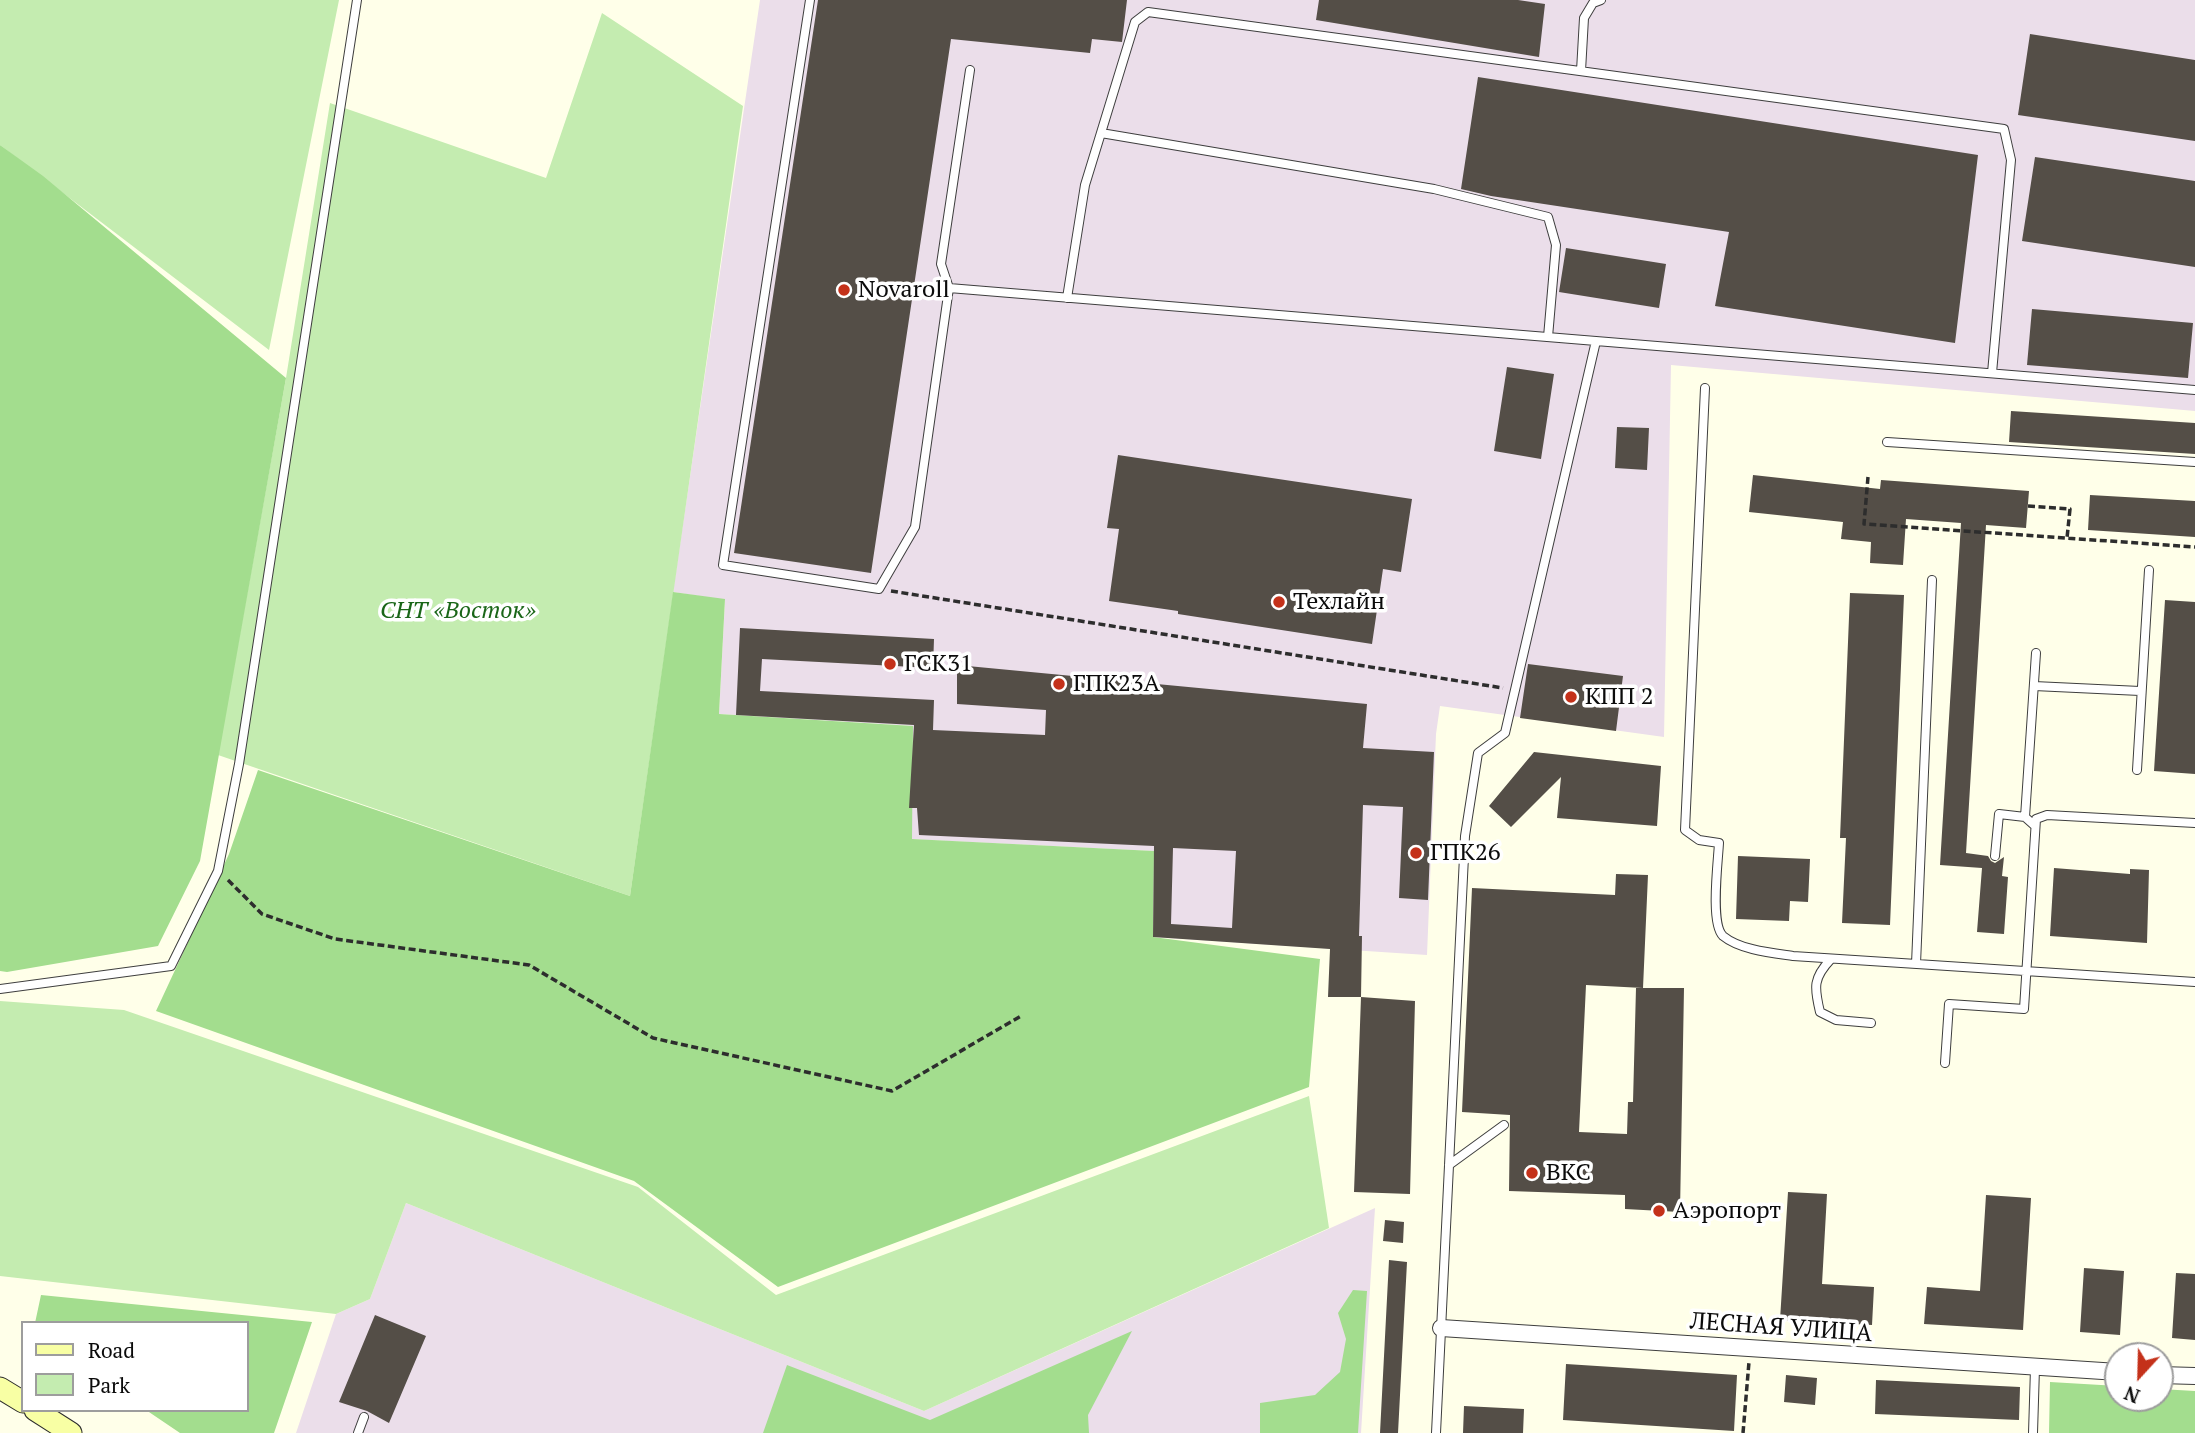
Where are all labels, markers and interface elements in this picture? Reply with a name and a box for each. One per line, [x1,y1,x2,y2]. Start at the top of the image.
place label: Novaroll [858,276,950,304]
marker: Novaroll [836,282,852,298]
place label: Техлайн [1293,588,1385,616]
marker: Техлайн [1271,594,1287,610]
park label: СНТ «Восток» [380,597,536,625]
place label: ГСК31 [904,650,973,678]
marker: ГСК31 [882,656,898,672]
place label: ГПК23А [1073,670,1160,698]
marker: ГПК23А [1051,676,1067,692]
place label: КПП 2 [1585,683,1654,711]
marker: КПП 2 [1563,689,1579,705]
place label: ГПК26 [1430,839,1500,867]
marker: ГПК26 [1408,845,1424,861]
place label: ВКС [1546,1159,1591,1187]
marker: ВКС [1524,1165,1540,1181]
place label: Аэропорт [1673,1197,1781,1225]
marker: Аэропорт [1651,1203,1667,1219]
street label: ЛЕСНАЯ УЛИЦА [1689,1307,1873,1349]
legend [21,1321,248,1412]
text: Road [88,1336,135,1364]
north arrow [2104,1342,2174,1412]
text: Park [88,1371,130,1399]
text: N [2120,1381,2143,1409]

